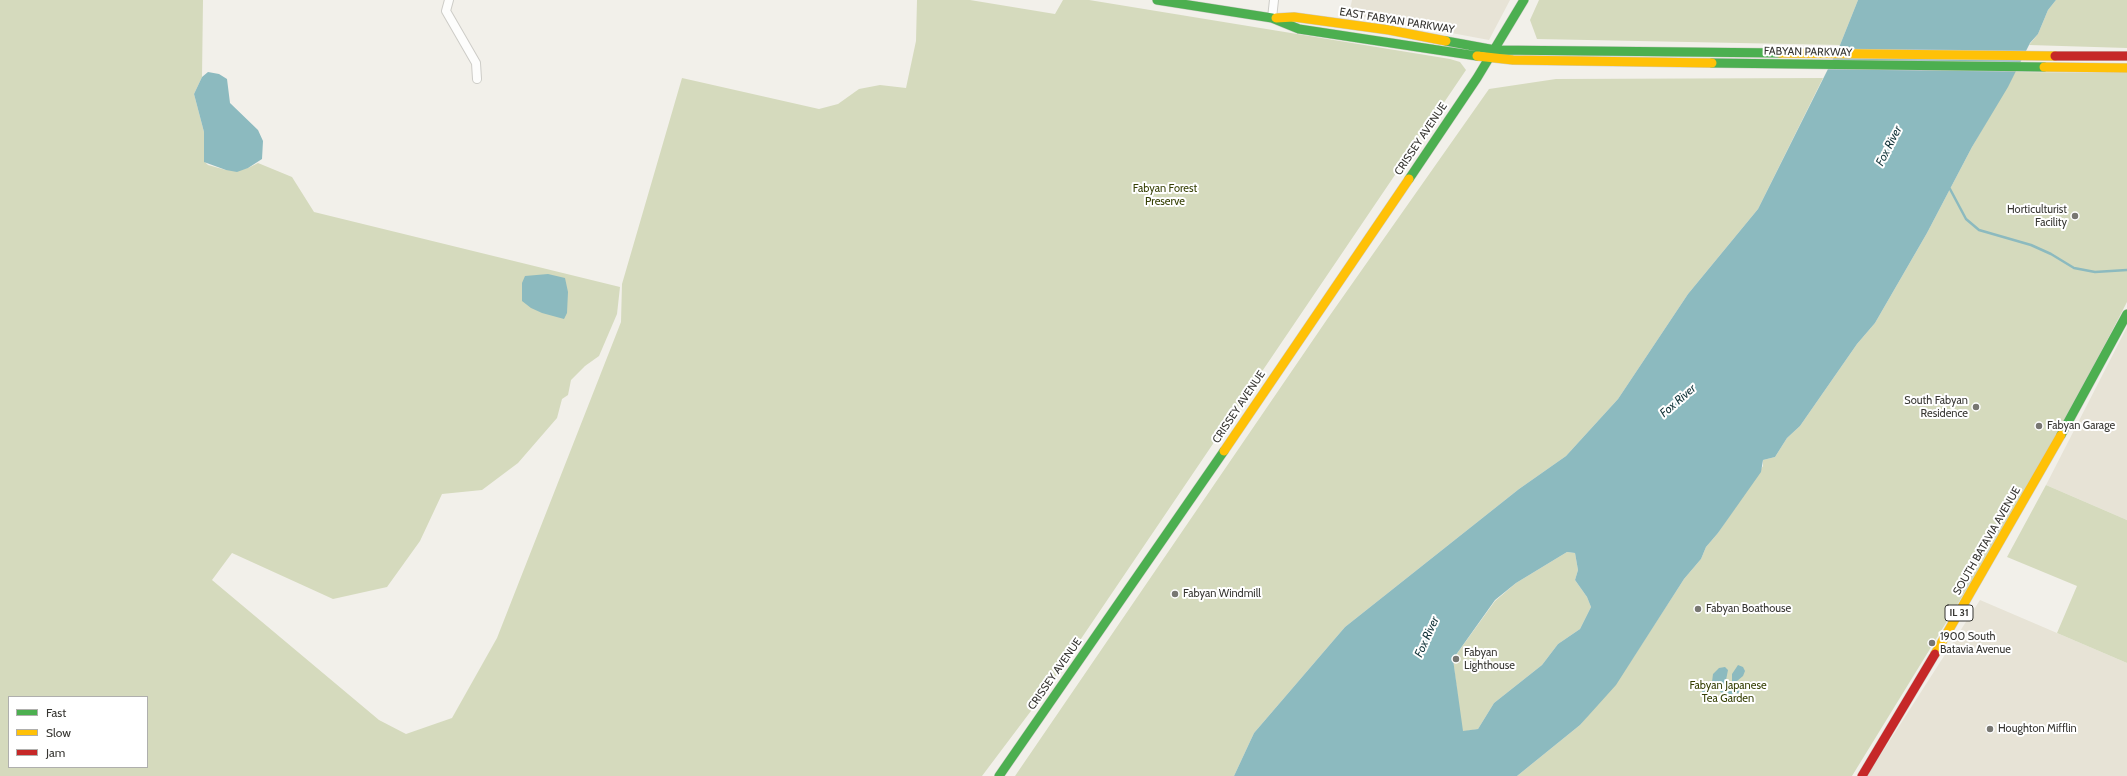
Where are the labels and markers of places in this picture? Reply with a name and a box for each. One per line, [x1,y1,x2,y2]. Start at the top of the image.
place label: Horticulturist Facility [2007,203,2067,229]
marker: Horticulturist Facility [2070,211,2080,221]
place label: South Fabyan Residence [1904,394,1968,420]
marker: South Fabyan Residence [1971,402,1981,412]
place label: Fabyan Garage [2047,419,2115,433]
marker: Fabyan Garage [2034,421,2044,431]
place label: Fabyan Windmill [1183,587,1261,601]
marker: Fabyan Windmill [1170,589,1180,599]
place label: Fabyan Boathouse [1706,602,1791,616]
marker: Fabyan Boathouse [1693,604,1703,614]
place label: 1900 South Batavia Avenue [1940,630,2011,656]
marker: 1900 South Batavia Avenue [1927,638,1937,648]
place label: Fabyan Lighthouse [1464,646,1515,672]
marker: Fabyan Lighthouse [1451,654,1461,664]
place label: Houghton Mifflin [1998,722,2077,736]
marker: Houghton Mifflin [1985,724,1995,734]

